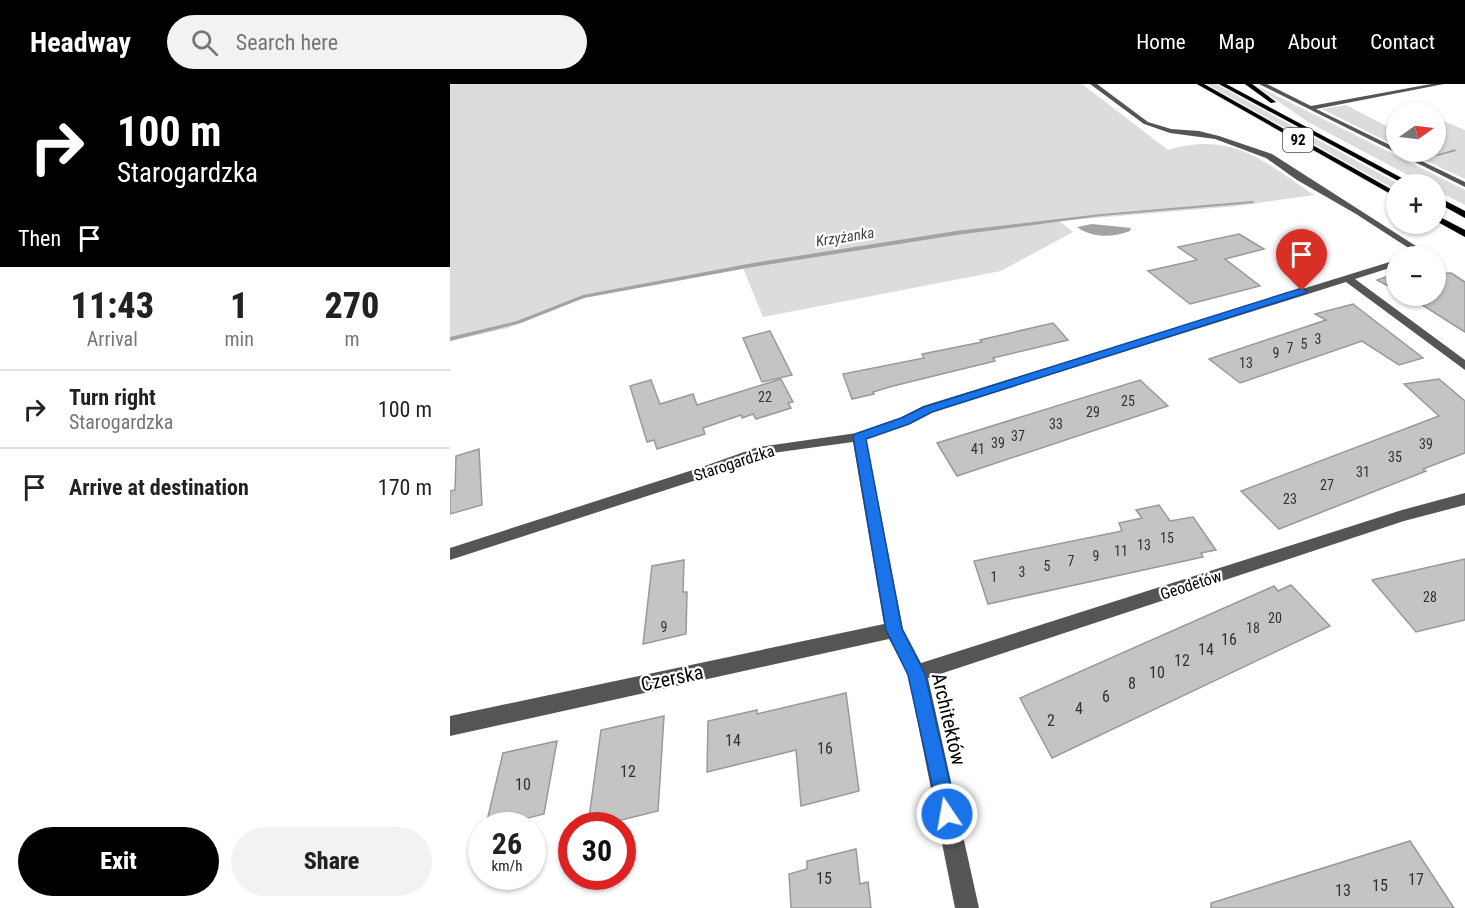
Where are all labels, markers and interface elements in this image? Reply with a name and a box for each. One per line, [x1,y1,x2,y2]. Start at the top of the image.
search box [167,15,587,69]
text: Headway [30,26,131,59]
icon: search [188,26,221,59]
text: Search here [236,30,338,55]
text: Home [1136,30,1186,54]
text: Map [1219,30,1255,54]
text: About [1288,30,1337,54]
text: Contact [1370,30,1435,54]
north arrow [1386,102,1446,162]
map controls [1386,102,1446,306]
text: 100 m [117,107,222,156]
icon: right [18,108,96,186]
road number: 92 [1283,128,1313,152]
text: Starogardzka [117,157,258,189]
button: + [1386,174,1446,234]
icon: arrive [73,222,106,255]
water label: Krzyżanka [815,224,875,250]
text: Then [18,226,61,251]
pin [1276,229,1327,291]
icon: arrive [1285,238,1318,271]
button: − [1386,246,1446,306]
text: 11:43 [71,285,154,327]
text: 1 [230,285,248,327]
text: 270 [324,285,379,327]
text: Arrival [87,327,138,351]
text: min [225,327,254,351]
text: m [344,327,359,351]
house number: 3 [1315,331,1321,347]
house number: 5 [1301,336,1308,352]
house number: 7 [1287,340,1294,356]
house number: 9 [1273,345,1279,361]
house number: 13 [1239,355,1253,371]
text: Turn right [69,385,156,410]
house number: 22 [758,389,772,405]
icon: right [18,393,51,426]
house number: 25 [1121,393,1135,409]
text: 100 m [378,397,432,422]
house number: 29 [1086,404,1100,420]
text: Starogardzka [69,410,173,434]
house number: 33 [1049,416,1063,432]
house number: 37 [1011,428,1025,444]
house number: 39 [991,435,1005,451]
house number: 39 [1419,436,1433,452]
street label: Starogardzka [691,441,777,485]
house number: 41 [971,441,985,457]
house number: 35 [1388,449,1402,465]
house number: 31 [1356,464,1370,480]
icon: arrive [18,471,51,504]
text: Arrive at destination [69,475,249,500]
text: 170 m [378,475,432,500]
house number: 27 [1320,477,1334,493]
house number: 23 [1283,491,1297,507]
house number: 15 [1160,530,1174,546]
house number: 13 [1137,537,1151,553]
house number: 11 [1114,543,1128,559]
house number: 9 [1093,548,1099,564]
house number: 7 [1068,553,1075,569]
house number: 5 [1044,558,1051,574]
house number: 3 [1019,564,1025,580]
street label: Geodetów [1158,566,1224,604]
house number: 1 [991,569,997,585]
house number: 28 [1423,589,1437,605]
house number: 20 [1268,610,1282,626]
house number: 9 [661,619,667,635]
house number: 18 [1246,620,1260,636]
house number: 16 [1221,630,1237,649]
house number: 14 [1198,640,1214,659]
house number: 12 [1174,651,1190,670]
street label: Czerska [639,660,705,696]
house number: 10 [1149,663,1165,682]
street label: Architektów [927,671,971,767]
house number: 8 [1128,674,1136,693]
house number: 6 [1102,687,1110,706]
house number: 4 [1075,699,1083,718]
house number: 2 [1047,711,1055,730]
house number: 14 [725,731,741,750]
house number: 16 [817,739,833,758]
house number: 12 [620,762,636,781]
house number: 10 [515,775,531,794]
position arrow [915,782,979,846]
speed limit sign: 30 [558,812,636,890]
text: 26 [492,826,522,861]
button: Exit [18,827,219,896]
button: Share [231,827,432,896]
text: km/h [492,857,522,875]
house number: 15 [816,869,832,888]
house number: 17 [1408,870,1424,889]
house number: 15 [1372,876,1388,895]
house number: 13 [1335,881,1351,900]

